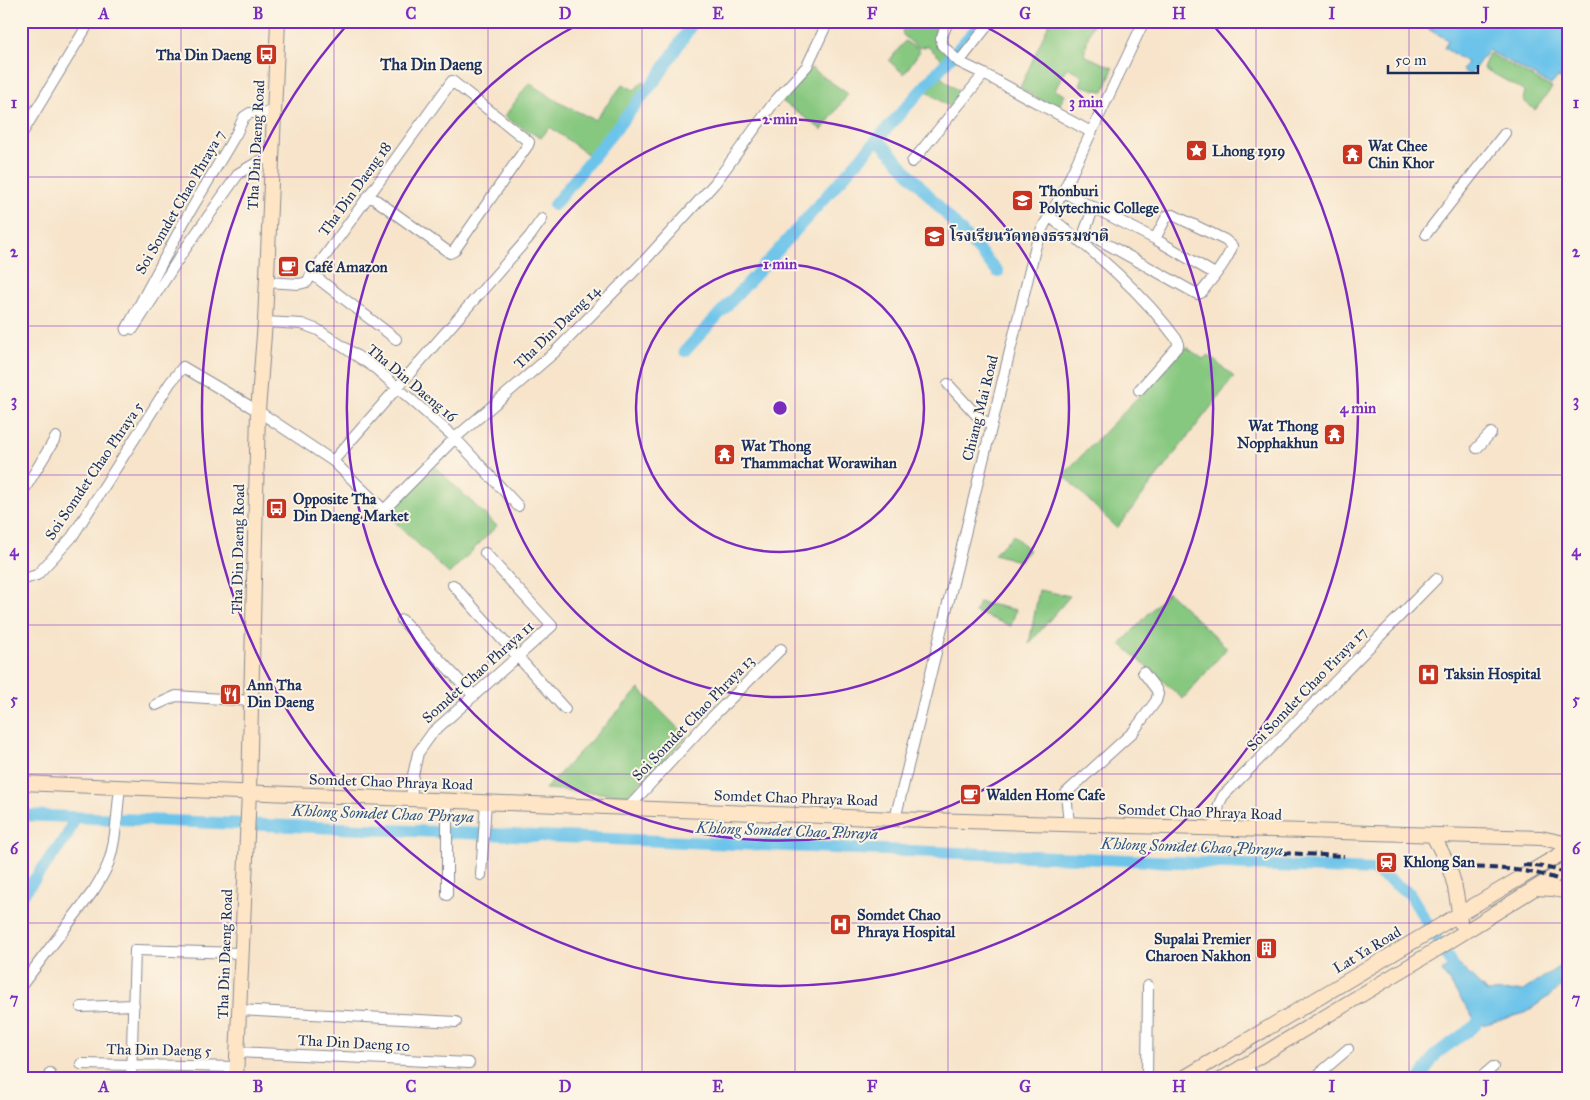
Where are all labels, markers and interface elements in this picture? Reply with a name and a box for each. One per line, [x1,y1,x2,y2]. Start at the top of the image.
text: A [98,4,110,23]
text: B [253,4,263,23]
text: C [406,4,417,23]
text: D [559,4,572,23]
text: E [712,4,724,23]
text: F [867,4,878,23]
text: G [1019,4,1031,23]
text: H [1172,4,1186,23]
text: I [1329,4,1336,23]
text: J [1481,4,1490,24]
scale bar [1388,42,1478,74]
bus stop icon: Tha Din Daeng [255,43,279,67]
place label: Tha Din Daeng [155,46,252,65]
text: 50 m [1395,51,1427,69]
district label: Tha Din Daeng [379,55,482,75]
street label: Tha Din Daeng Road [244,79,268,210]
text: 1 [11,93,18,112]
text: 3 min [1069,93,1104,112]
text: 1 [1573,93,1580,112]
text: 2 min [762,110,799,128]
street label: Soi Somdet Chao Phraya 7 [131,127,229,277]
place label: Wat Chee Chin Khor [1368,137,1435,172]
street label: Tha Din Daeng 18 [315,138,395,240]
place icon: Lhong 1919 [1184,139,1208,163]
place label: Lhong 1919 [1212,142,1285,161]
temple icon: Wat Chee Chin Khor [1340,143,1364,167]
place label: Thonburi Polytechnic College [1038,182,1160,218]
school or university icon: Thonburi Polytechnic College [1011,188,1035,212]
school or university icon: โรงเรียนวัดทองธรรมชาติ [922,224,946,248]
place label: โรงเรียนวัดทองธรรมชาติ [949,225,1109,245]
text: 2 [10,242,19,261]
text: 2 [1572,242,1581,261]
cafe icon: Café Amazon [277,255,301,279]
text: 1 min [763,255,798,273]
place label: Café Amazon [305,258,389,276]
street label: Tha Din Daeng 14 [510,281,604,373]
street label: Tha Din Daeng 16 [363,340,462,427]
street label: Chiang Mai Road [958,353,1002,463]
text: 3 [11,391,17,411]
text: 3 [1573,391,1579,411]
street label: Soi Somdet Chao Phraya 5 [41,398,147,544]
centre of rings [771,399,789,417]
text: 4 min [1340,399,1377,418]
place label: Wat Thong Nopphakhun [1237,417,1319,453]
temple icon: Wat Thong Nopphakhun [1322,423,1346,447]
place label: Wat Thong Thammachat Worawihan [740,437,898,472]
temple icon: Wat Thong Thammachat Worawihan [713,443,737,467]
street label: Tha Din Daeng Road [228,483,248,614]
place label: Opposite Tha Din Daeng Market [293,490,409,526]
bus stop icon: Opposite Tha Din Daeng Market [265,496,289,520]
text: 4 [10,541,20,561]
text: 4 [1572,541,1582,561]
street label: Somdet Chao Phraya 11 [418,617,538,727]
street label: Soi Somdet Chao Piraya 17 [1243,623,1371,755]
street label: Soi Somdet Chao Phraya 13 [628,651,758,785]
hospital icon: Taksin Hospital [1416,662,1440,686]
place label: Taksin Hospital [1443,665,1542,684]
place label: Ann Tha Din Daeng [246,676,315,712]
restaurant icon: Ann Tha Din Daeng [219,682,243,706]
text: 5 [10,690,18,709]
text: 5 [1572,690,1580,709]
street label: Somdet Chao Phraya Road [309,770,474,794]
cafe icon: Walden Home Cafe [958,783,982,807]
street label: Somdet Chao Phraya Road [714,786,879,810]
place label: Walden Home Cafe [986,786,1106,804]
street label: Somdet Chao Phraya Road [1118,800,1283,824]
water label: Khlong Somdet Chao Phraya [291,801,475,826]
water label: Khlong Somdet Chao Phraya [695,818,879,843]
water label: Khlong Somdet Chao Phraya [1100,834,1284,859]
text: 6 [10,839,19,858]
text: 6 [1572,839,1581,858]
station icon: Khlong San [1375,850,1399,874]
place label: Khlong San [1403,853,1476,872]
street label: Tha Din Daeng Road [214,888,236,1019]
place label: Somdet Chao Phraya Hospital [857,906,956,942]
hospital icon: Somdet Chao Phraya Hospital [829,912,853,936]
street label: Lat Ya Road [1330,922,1405,977]
place label: Supalai Premier Charoen Nakhon [1146,930,1252,965]
building icon: Supalai Premier Charoen Nakhon [1255,936,1279,960]
text: 7 [10,989,19,1008]
text: 7 [1572,989,1581,1008]
street label: Tha Din Daeng 10 [297,1031,411,1055]
street label: Tha Din Daeng 5 [106,1040,212,1060]
text: A [98,1077,110,1096]
text: B [253,1077,263,1096]
text: C [406,1077,417,1096]
text: D [559,1077,572,1096]
text: E [712,1077,724,1096]
text: F [867,1077,878,1096]
text: G [1019,1077,1031,1096]
text: H [1172,1077,1186,1096]
text: I [1329,1077,1336,1096]
text: J [1481,1077,1490,1097]

